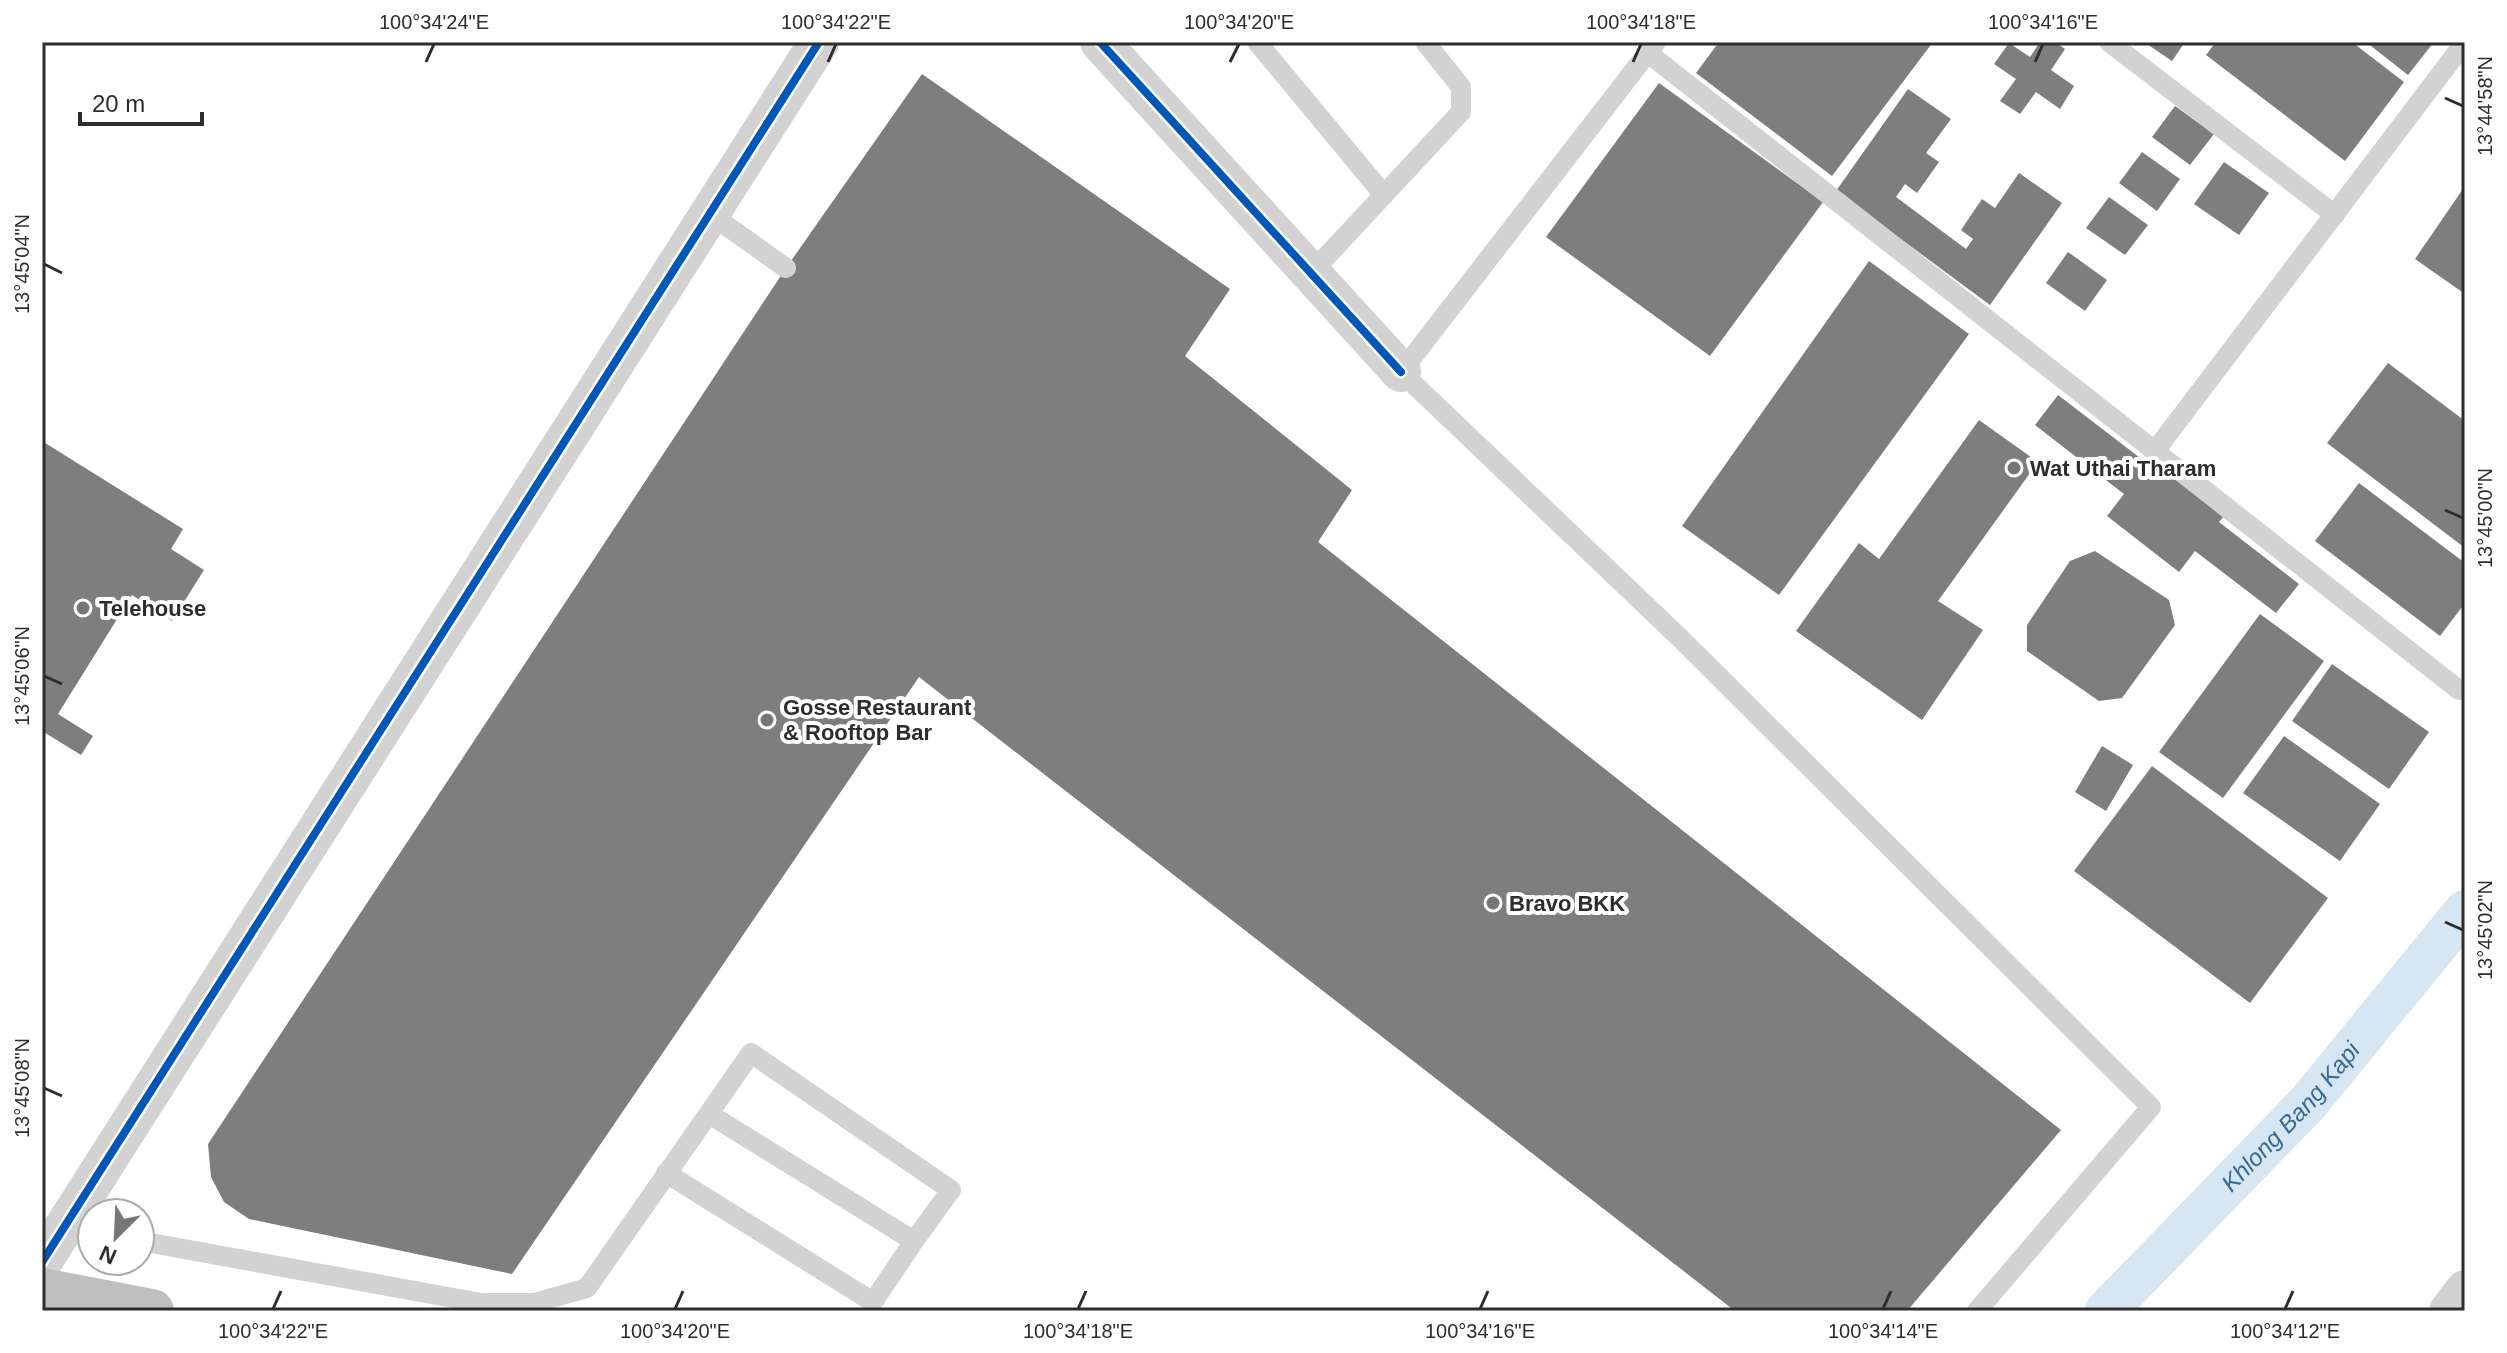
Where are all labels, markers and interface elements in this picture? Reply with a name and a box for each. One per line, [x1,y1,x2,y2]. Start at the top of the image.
text: 100°34'24"E [379,11,489,33]
text: 100°34'22"E [781,11,891,33]
text: 100°34'20"E [1184,11,1294,33]
text: 100°34'18"E [1586,11,1696,33]
text: 100°34'16"E [1988,11,2098,33]
text: 13°44'58"N [2474,56,2496,156]
scale bar [80,76,202,126]
text: 20 m [92,90,145,117]
text: 13°45'04"N [11,214,33,314]
place label: Wat Uthai Tharam [2030,456,2216,481]
marker: Wat Uthai Tharam [2005,459,2023,477]
text: 13°45'00"N [2474,468,2496,568]
place label: Telehouse [99,596,206,621]
marker: Telehouse [74,599,92,617]
text: 13°45'06"N [11,626,33,726]
place label: Gosse Restaurant & Rooftop Bar [783,695,972,745]
marker: Gosse Restaurant & Rooftop Bar [758,711,776,729]
text: 13°45'02"N [2474,880,2496,980]
place label: Bravo BKK [1509,891,1625,916]
marker: Bravo BKK [1484,894,1502,912]
water label: Khlong Bang Kapi [2216,1036,2365,1197]
text: 13°45'08"N [11,1038,33,1138]
north arrow [76,1197,156,1277]
text: N [96,1240,120,1269]
text: 100°34'22"E [218,1320,328,1342]
text: 100°34'20"E [620,1320,730,1342]
text: 100°34'18"E [1023,1320,1133,1342]
text: 100°34'16"E [1425,1320,1535,1342]
text: 100°34'14"E [1828,1320,1938,1342]
text: 100°34'12"E [2230,1320,2340,1342]

